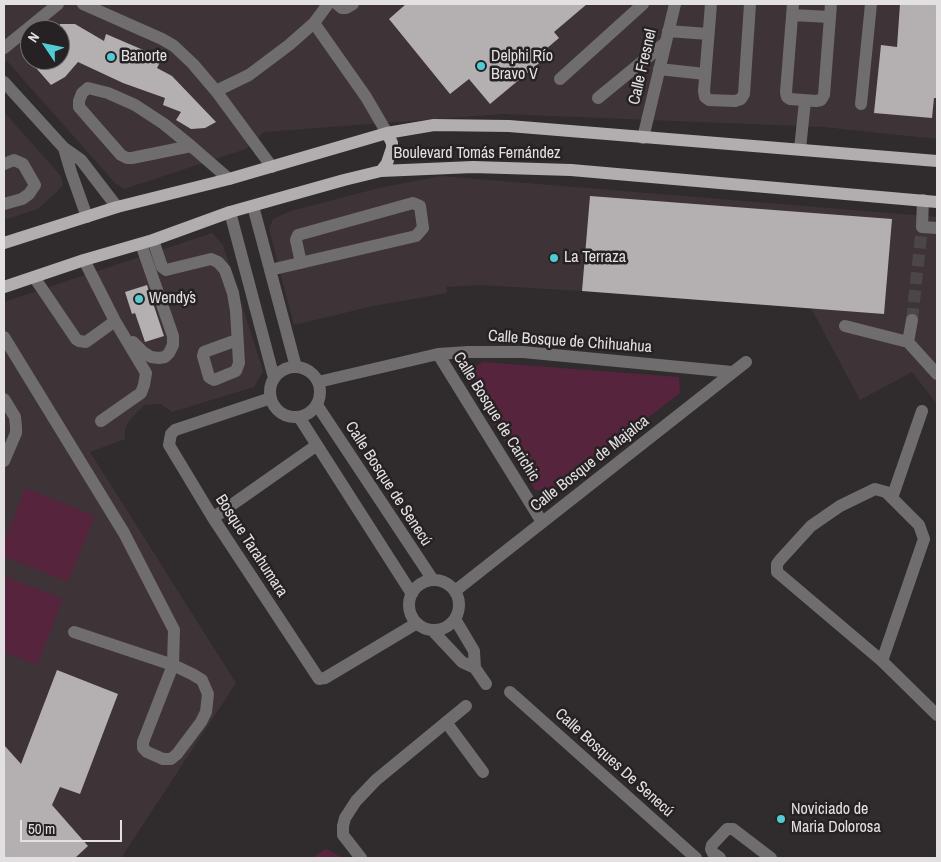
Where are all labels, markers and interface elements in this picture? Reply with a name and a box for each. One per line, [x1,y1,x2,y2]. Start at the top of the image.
north arrow [20,20,70,70]
street label: Calle Fresnel [625,27,661,107]
text: N [24,29,43,46]
place label: Banorte [121,47,167,67]
place label: Delphi Río Bravo V [491,47,553,85]
marker: Banorte [105,51,117,63]
marker: Delphi Río Bravo V [475,60,487,72]
street label: Boulevard Tomás Fernández [393,144,561,164]
place label: La Terraza [564,248,626,268]
marker: La Terraza [548,252,560,264]
place label: Wendy´s [149,289,196,309]
marker: Wendy´s [133,293,145,305]
street label: Calle Bosque de Chihuahua [487,327,653,357]
street label: Calle Bosque de Carichic [448,349,544,485]
street label: Calle Bosque de Majalca [527,412,653,516]
street label: Calle Bosque de Senecú [341,418,435,550]
street label: Bosque Tarahumara [211,491,291,601]
street label: Calle Bosques De Senecú [551,705,677,821]
place label: Noviciado de Maria Dolorosa [791,800,881,838]
scale bar [22,810,125,842]
marker: Noviciado de Maria Dolorosa [775,813,787,825]
text: 50 m [28,818,55,839]

